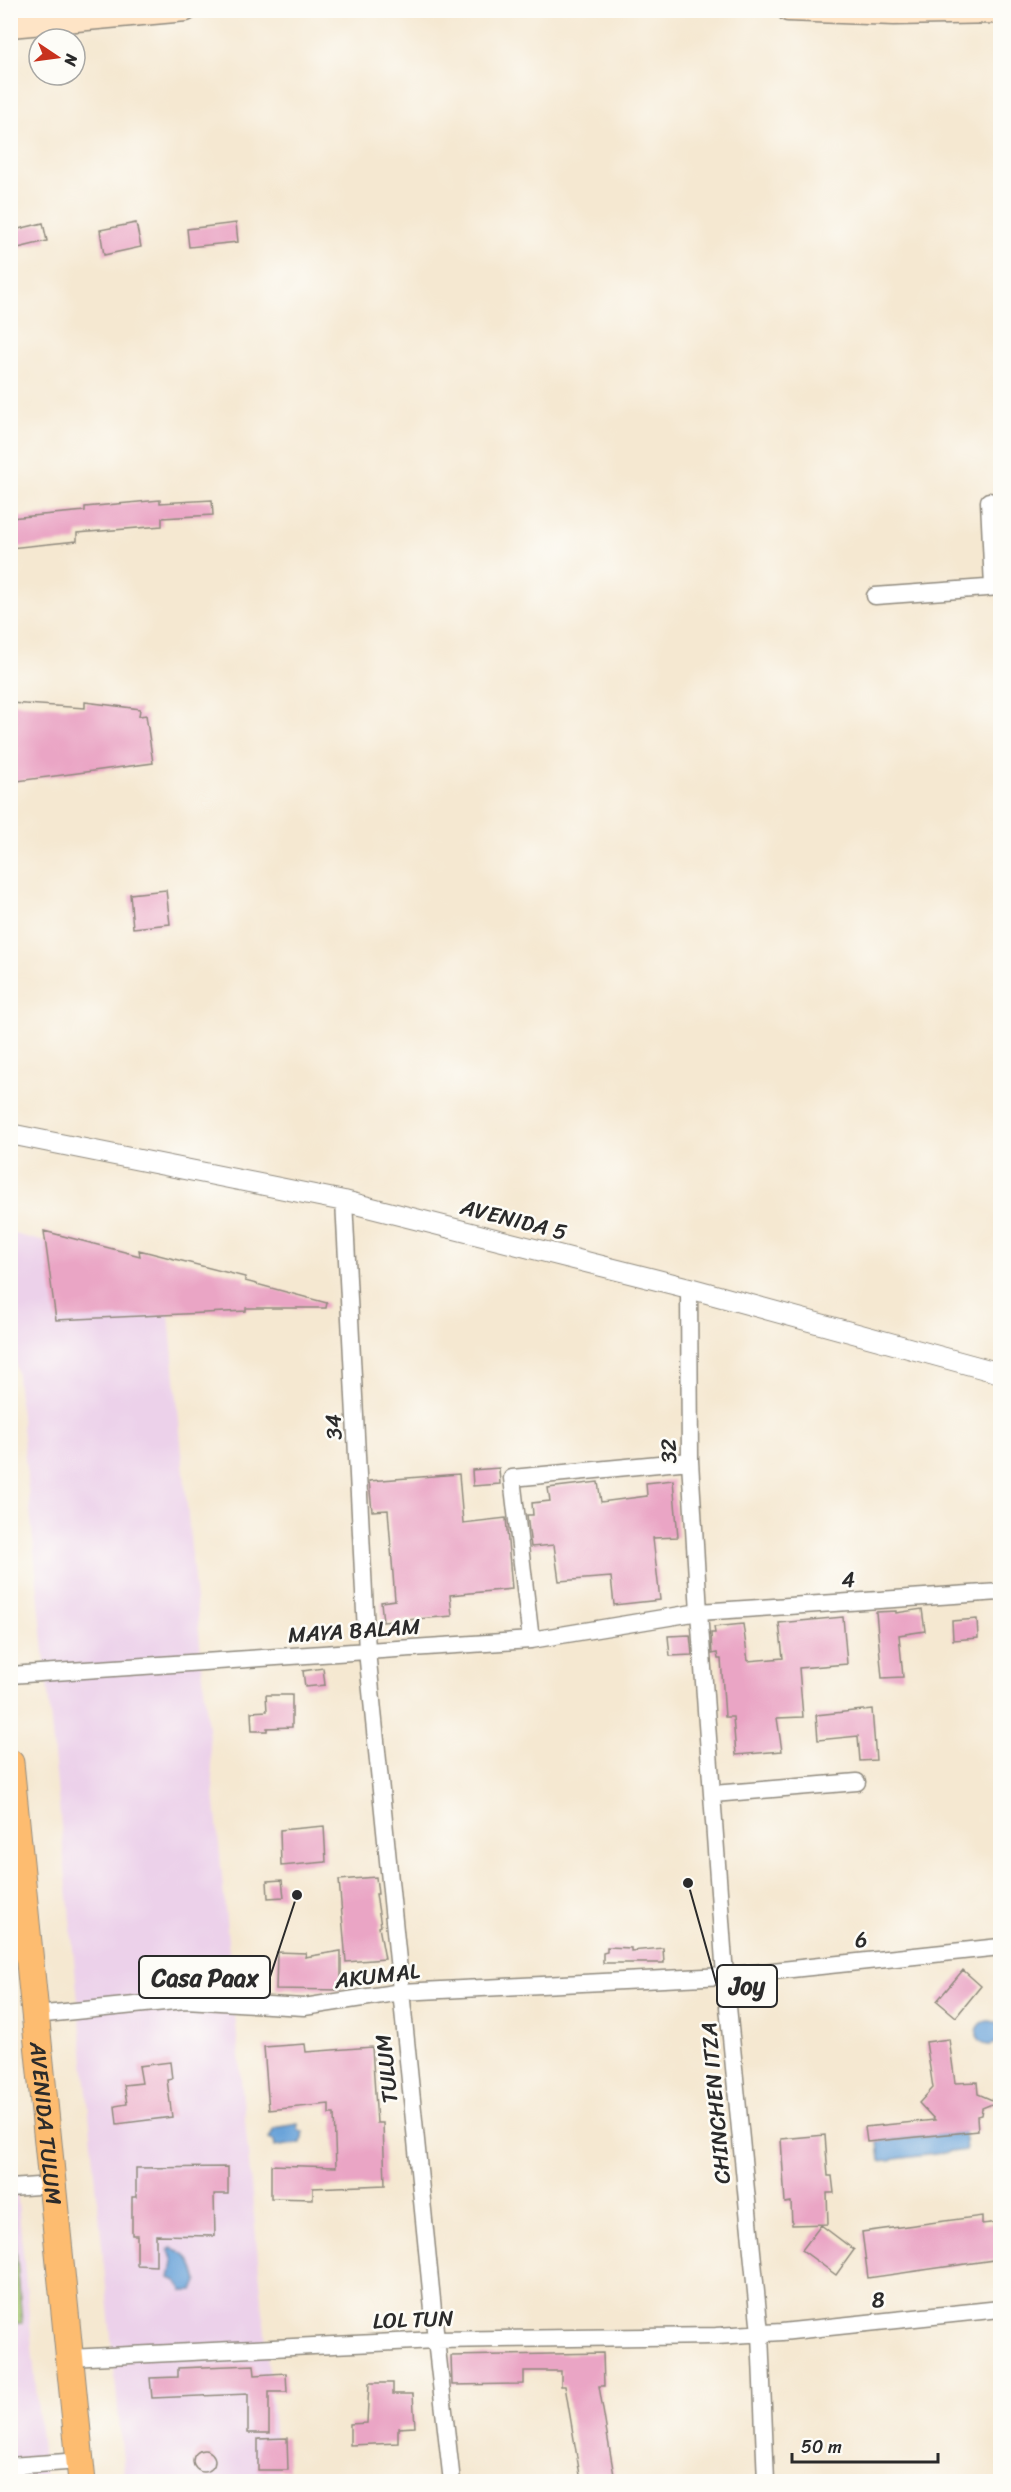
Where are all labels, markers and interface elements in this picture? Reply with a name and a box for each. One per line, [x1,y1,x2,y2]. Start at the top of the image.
north arrow [27,27,87,87]
text: N [56,51,87,70]
street label: AVENIDA 5 [455,1187,571,1252]
street label: 34 [313,1413,354,1441]
street label: 32 [649,1438,688,1464]
street label: 4 [840,1560,856,1599]
street label: MAYA BALAM [286,1606,422,1655]
street label: 6 [853,1919,869,1960]
street label: AKUMAL [331,1951,423,2000]
callout: Casa Paax [139,1956,270,1998]
text: Casa Paax [151,1957,259,1999]
callout: Joy [717,1965,777,2007]
text: Joy [727,1965,765,2007]
street label: CHINCHEN ITZA [689,2020,742,2186]
street label: TULUM [363,2032,410,2105]
street label: AVENIDA TULUM [18,2039,73,2207]
street label: 8 [869,2279,887,2320]
street label: LOL TUN [372,2299,454,2340]
scale bar [792,2426,938,2464]
text: 50 m [801,2431,842,2463]

